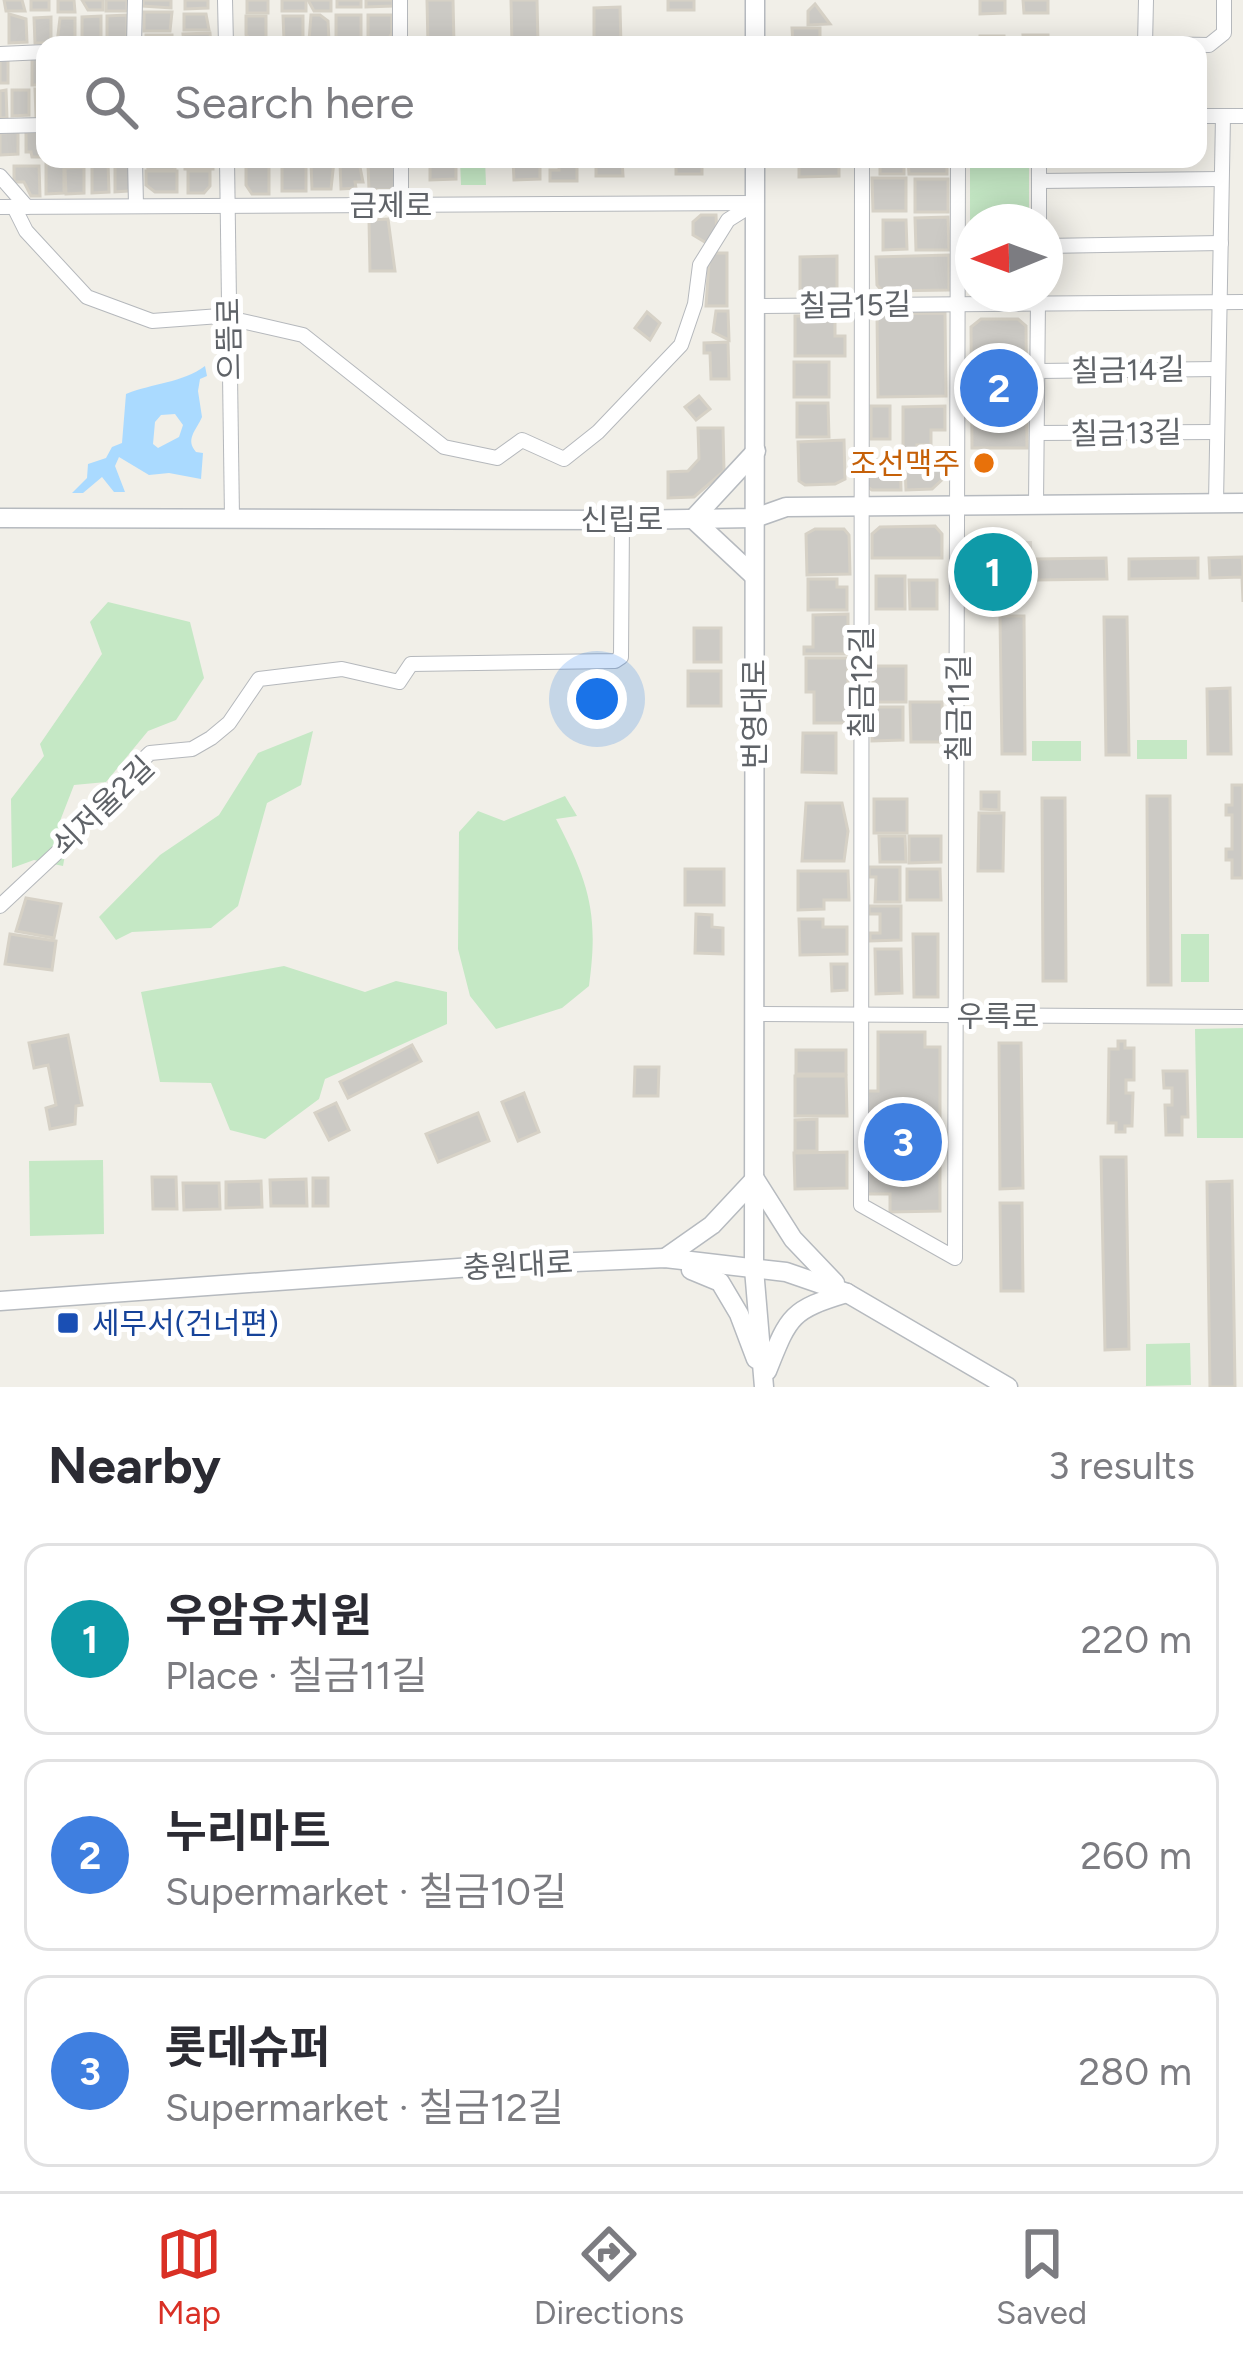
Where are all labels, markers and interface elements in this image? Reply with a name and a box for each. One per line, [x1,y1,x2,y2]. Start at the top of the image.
search box [36,36,1207,168]
icon: search [78,69,144,135]
text: Search here [174,75,414,129]
street label: 금제로 [350,187,432,224]
north arrow [955,204,1063,312]
street label: 칠금15길 [798,286,912,324]
street label: 으뜸로 [210,297,248,381]
pin: 2 [960,343,1038,433]
street label: 칠금14길 [1071,351,1185,389]
street label: 칠금13길 [1070,414,1182,452]
place label: 조선맥주 [850,445,960,482]
marker: 조선맥주 [971,450,997,476]
street label: 신립로 [581,501,663,538]
pin: 1 [954,527,1032,617]
street label: 칠금12길 [843,626,880,738]
street label: 칠금11길 [940,654,977,762]
street label: 번영대로 [736,659,773,769]
your location [567,669,627,729]
street label: 쇠저울2길 [44,749,162,863]
street label: 우륵로 [957,998,1039,1035]
pin: 3 [864,1097,942,1187]
street label: 충원대로 [462,1244,574,1286]
place label: 세무서(건너편) [92,1305,279,1342]
marker: 세무서(건너편) [55,1310,81,1336]
text: Nearby [48,1435,221,1496]
text: 3 results [1048,1442,1195,1489]
text: 우암유치원 [165,1588,372,1642]
text: 1 [82,1616,98,1663]
text: 220 m [1081,1616,1192,1663]
text: Place · 칠금11길 [165,1652,427,1699]
text: 누리마트 [165,1804,331,1858]
text: 2 [79,1832,101,1879]
text: 260 m [1080,1832,1192,1879]
text: Supermarket · 칠금10길 [165,1868,567,1915]
text: 롯데슈퍼 [165,2020,331,2074]
text: 3 [79,2048,101,2095]
text: 280 m [1078,2048,1192,2095]
text: Supermarket · 칠금12길 [165,2084,564,2131]
tab: Map [156,2221,222,2332]
tab: Directions [534,2221,684,2332]
tab: Saved [996,2221,1087,2332]

